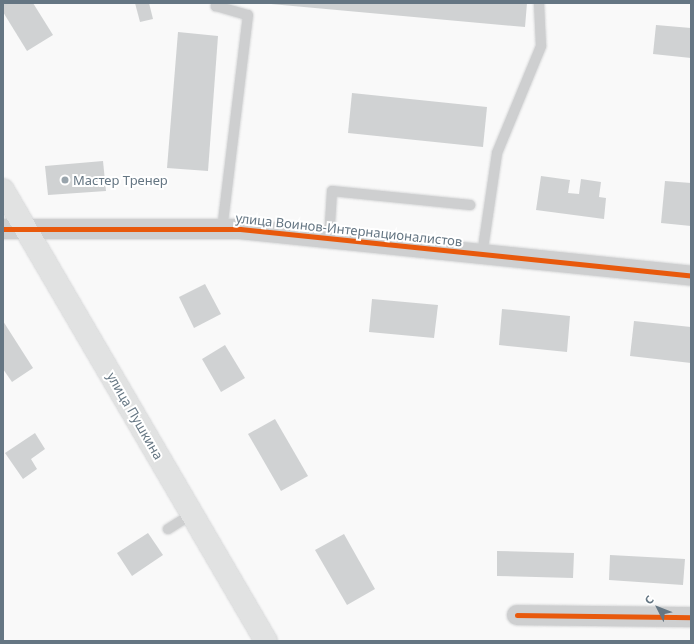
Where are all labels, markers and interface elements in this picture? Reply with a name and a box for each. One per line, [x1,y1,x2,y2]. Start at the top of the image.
place label: Мастер Тренер [73,172,168,188]
marker: Мастер Тренер [60,175,70,185]
street label: улица Воинов-Интернационалистов [235,210,463,250]
street label: улица Пушкина [104,370,166,462]
north arrow [638,588,678,628]
text: С [641,592,657,607]

